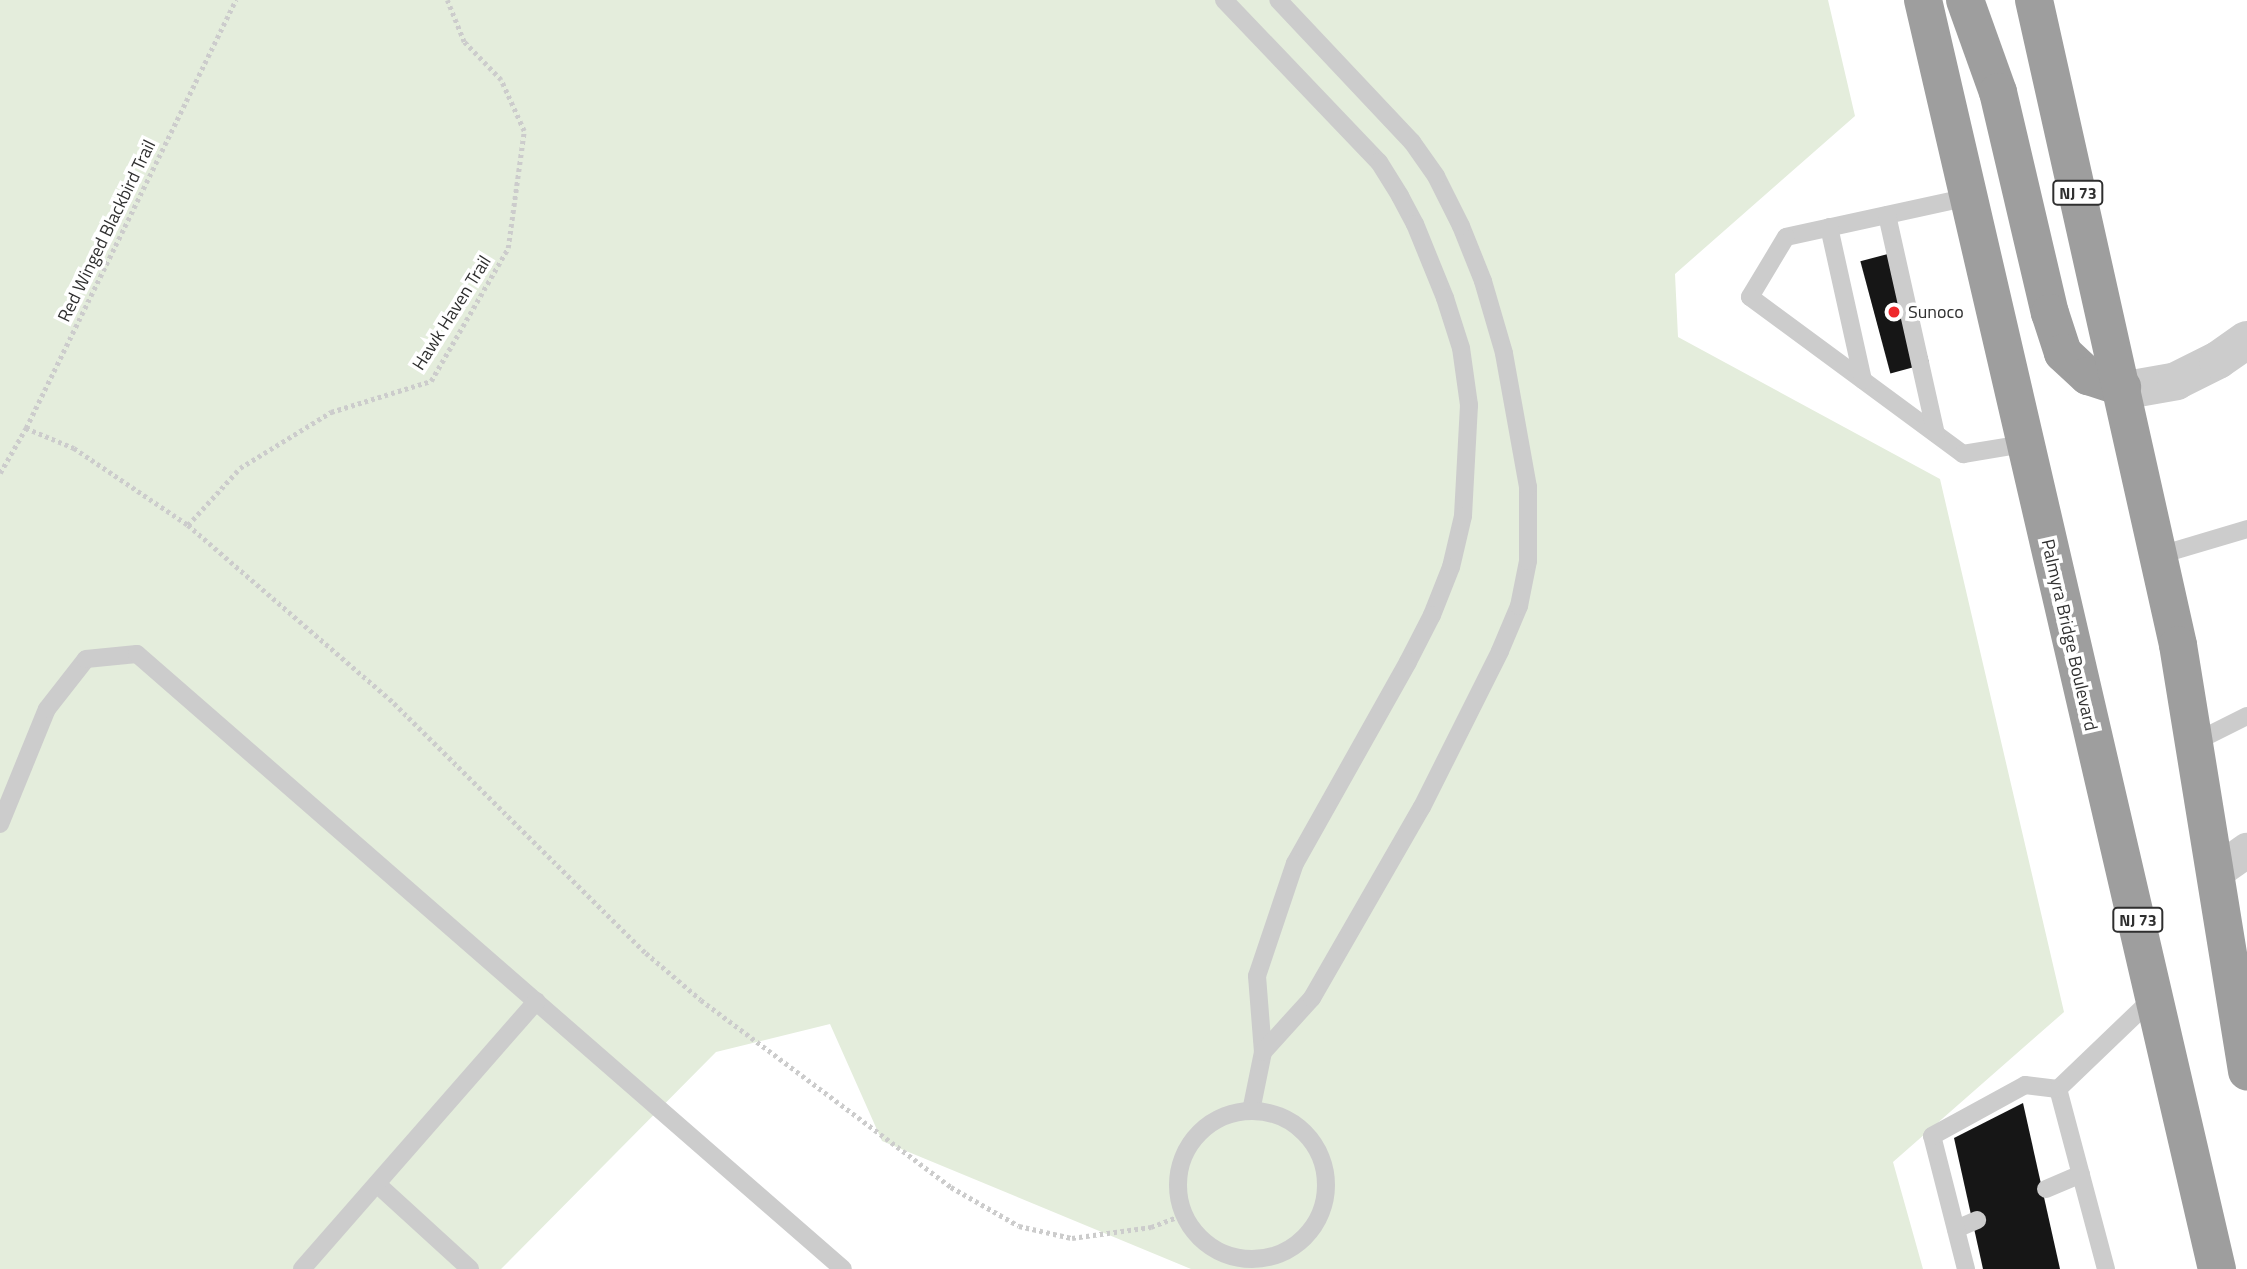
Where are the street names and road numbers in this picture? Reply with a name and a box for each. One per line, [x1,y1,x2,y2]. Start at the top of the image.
street label: Red Winged Blackbird Trail [54,136,160,326]
road number: NJ 73 [2052,181,2104,206]
street label: Hawk Haven Trail [408,252,496,374]
street label: Palmyra Bridge Boulevard [2036,537,2102,733]
road number: NJ 73 [2112,908,2164,932]

